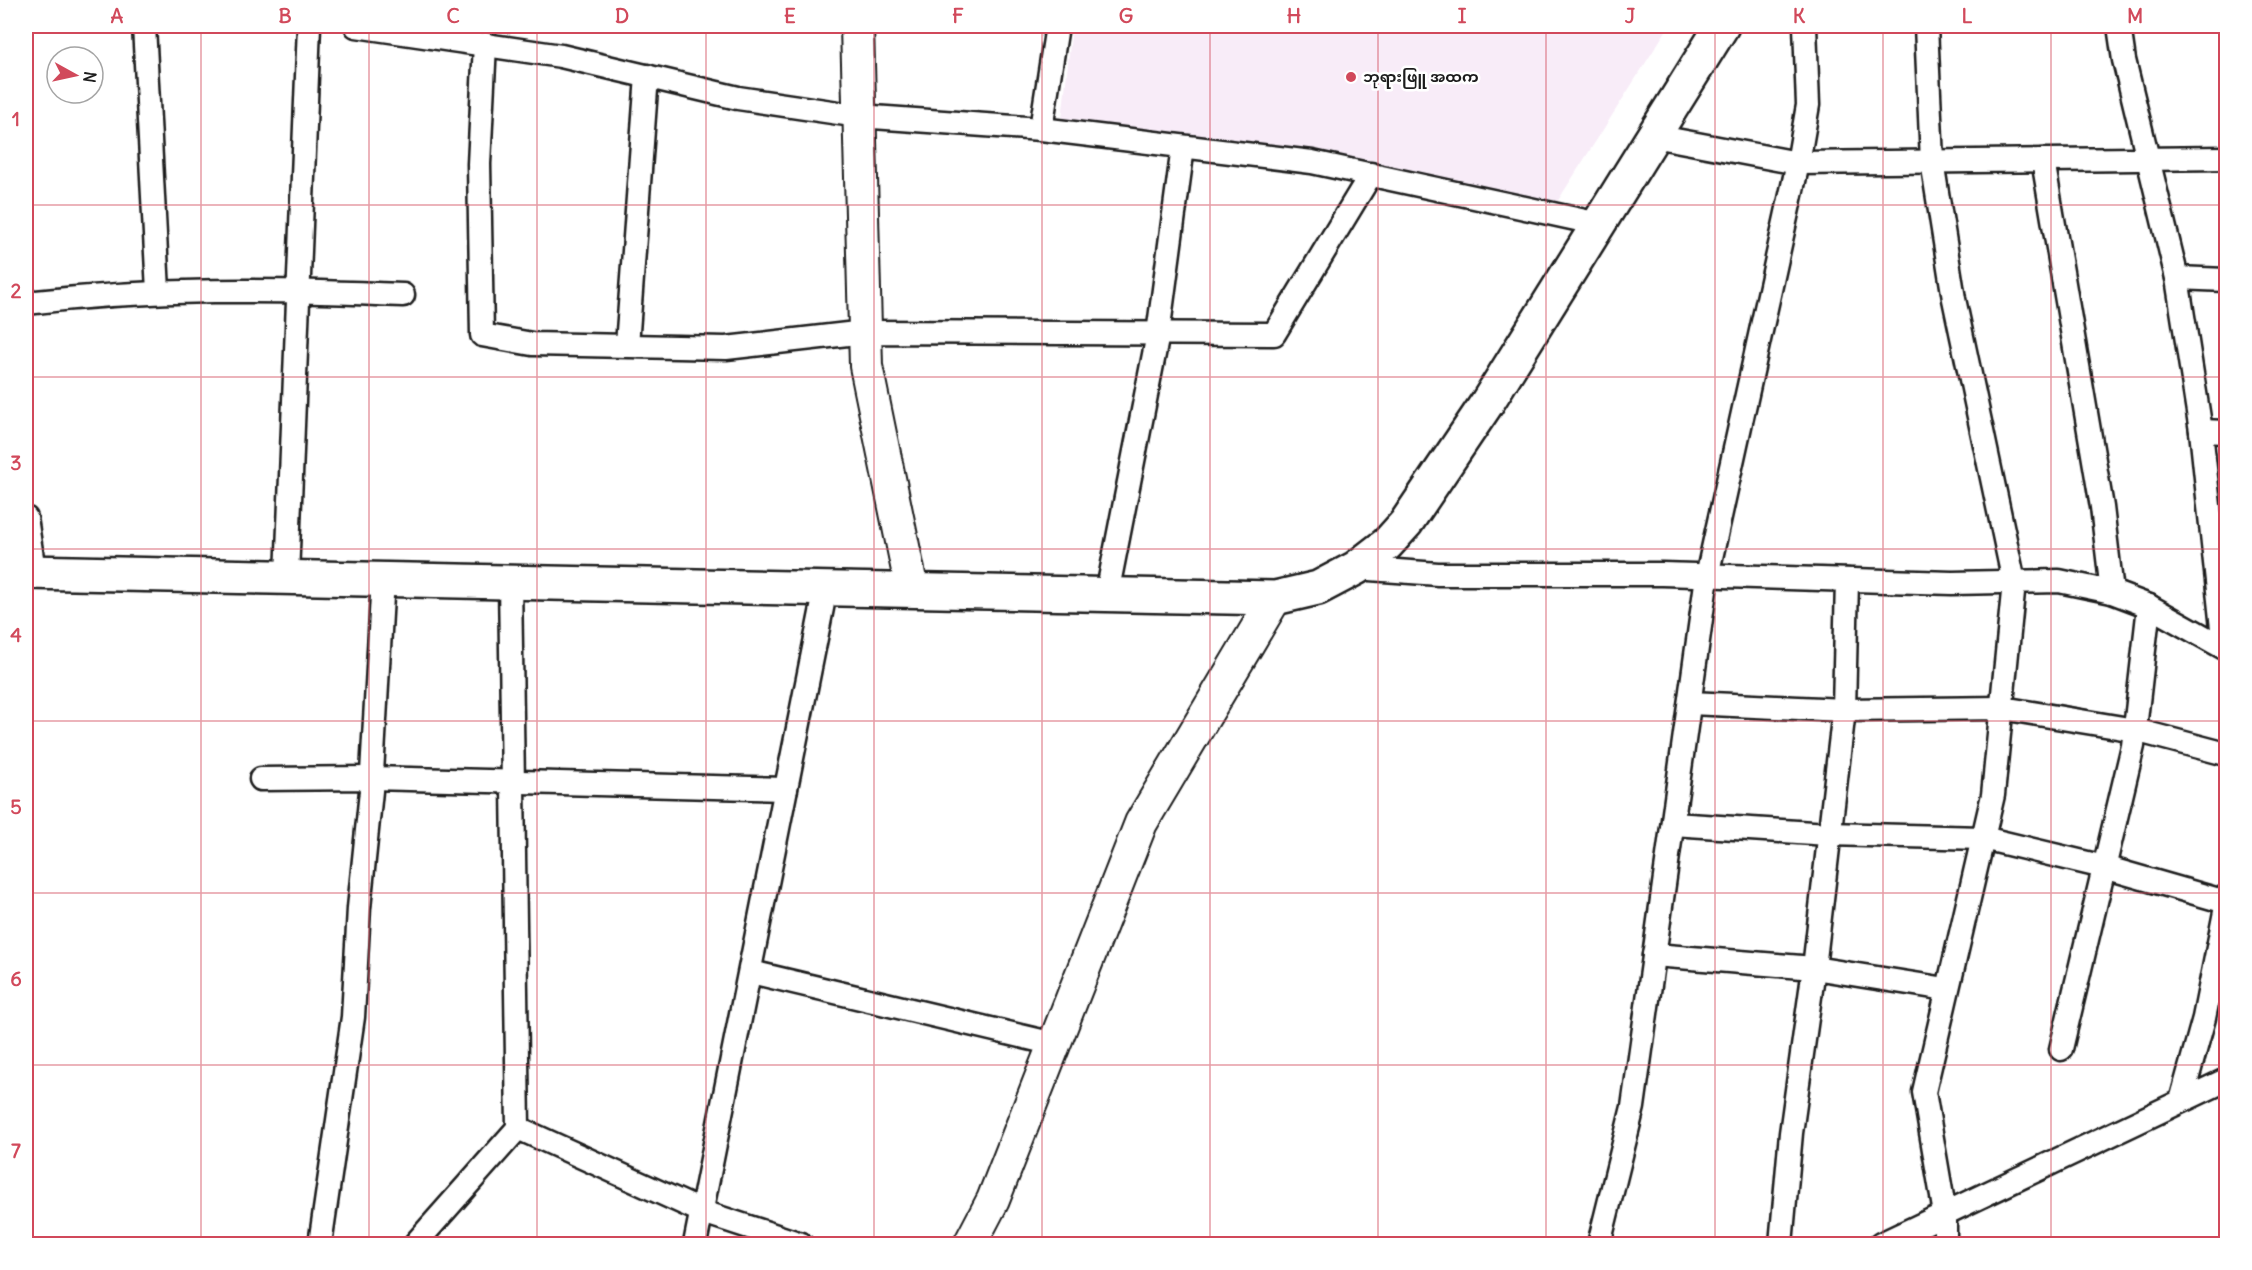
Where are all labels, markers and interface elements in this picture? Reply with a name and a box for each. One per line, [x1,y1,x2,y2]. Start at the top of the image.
text: A [111,3,124,28]
text: B [278,3,292,28]
text: C [446,3,460,28]
text: D [615,3,629,28]
text: E [784,3,796,28]
text: F [952,3,964,28]
text: G [1119,3,1133,28]
text: H [1287,3,1301,28]
text: I [1458,3,1467,28]
text: J [1625,3,1636,28]
text: K [1793,3,1806,28]
text: L [1962,3,1973,28]
text: M [2127,3,2143,28]
north arrow [45,45,105,105]
place label: ဘုရားဖြူ အထက [1363,67,1479,89]
text: N [79,70,101,84]
marker: ဘုရားဖြူ အထက [1344,70,1358,84]
text: 1 [12,106,20,131]
text: 2 [11,278,22,303]
text: 3 [10,450,22,475]
text: 4 [10,622,22,647]
text: 5 [10,794,22,819]
text: 6 [10,966,22,991]
text: 7 [11,1138,21,1163]

